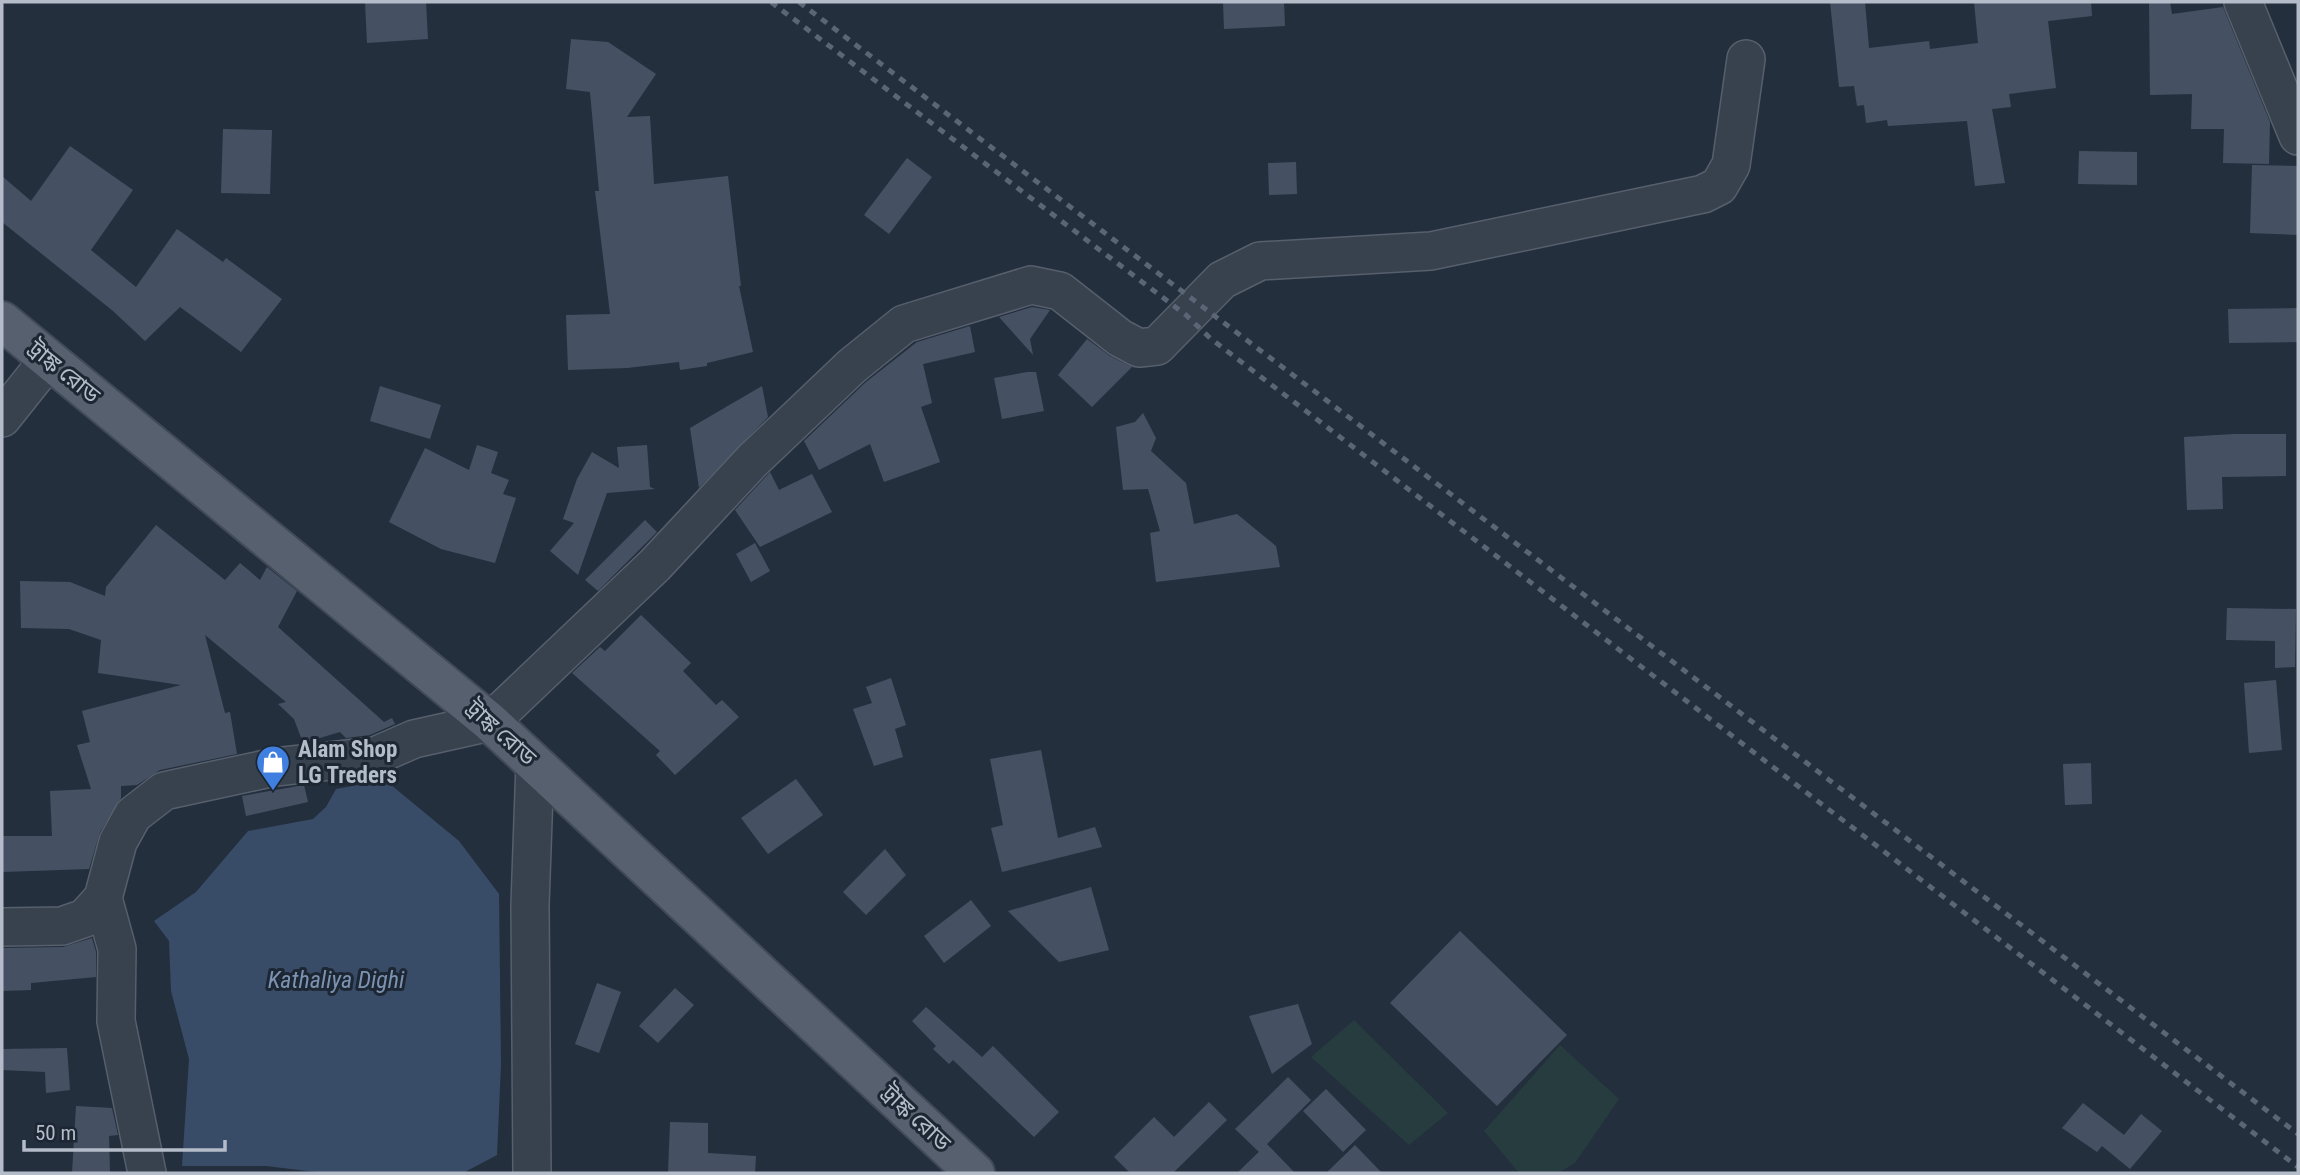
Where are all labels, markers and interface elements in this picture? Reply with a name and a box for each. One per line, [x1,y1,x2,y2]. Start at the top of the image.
street label: ট্রাঙ্ক রোড [22,334,106,409]
street label: ট্রাঙ্ক রোড [460,694,542,772]
place label: Alam Shop LG Treders [298,736,397,789]
shop icon: Alam Shop LG Treders [254,743,292,792]
water label: Kathaliya Dighi [268,966,405,994]
street label: ট্রাঙ্ক রোড [875,1079,957,1157]
scale bar [24,1108,226,1152]
text: 50 m [35,1121,76,1145]

